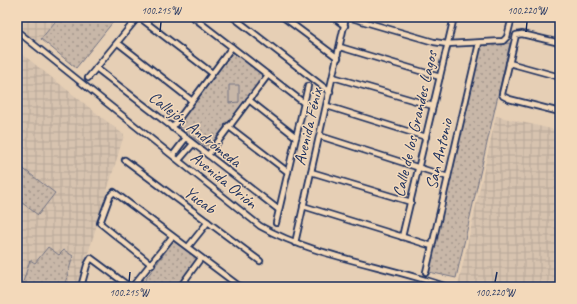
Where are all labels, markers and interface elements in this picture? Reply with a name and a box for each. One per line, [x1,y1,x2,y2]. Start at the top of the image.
text: 100.215°W [141,4,182,17]
text: 100.220°W [507,4,548,17]
street label: Calle de los Grandes Lagos [388,48,442,199]
street label: Avenida Fénix [289,85,327,167]
street label: Callejón Andrómeda [145,86,246,172]
street label: San Antonio [421,116,458,191]
street label: Avenida Orión [186,147,263,214]
street label: Yucab [180,181,221,220]
text: 100.215°W [109,286,150,299]
text: 100.220°W [475,286,516,299]

